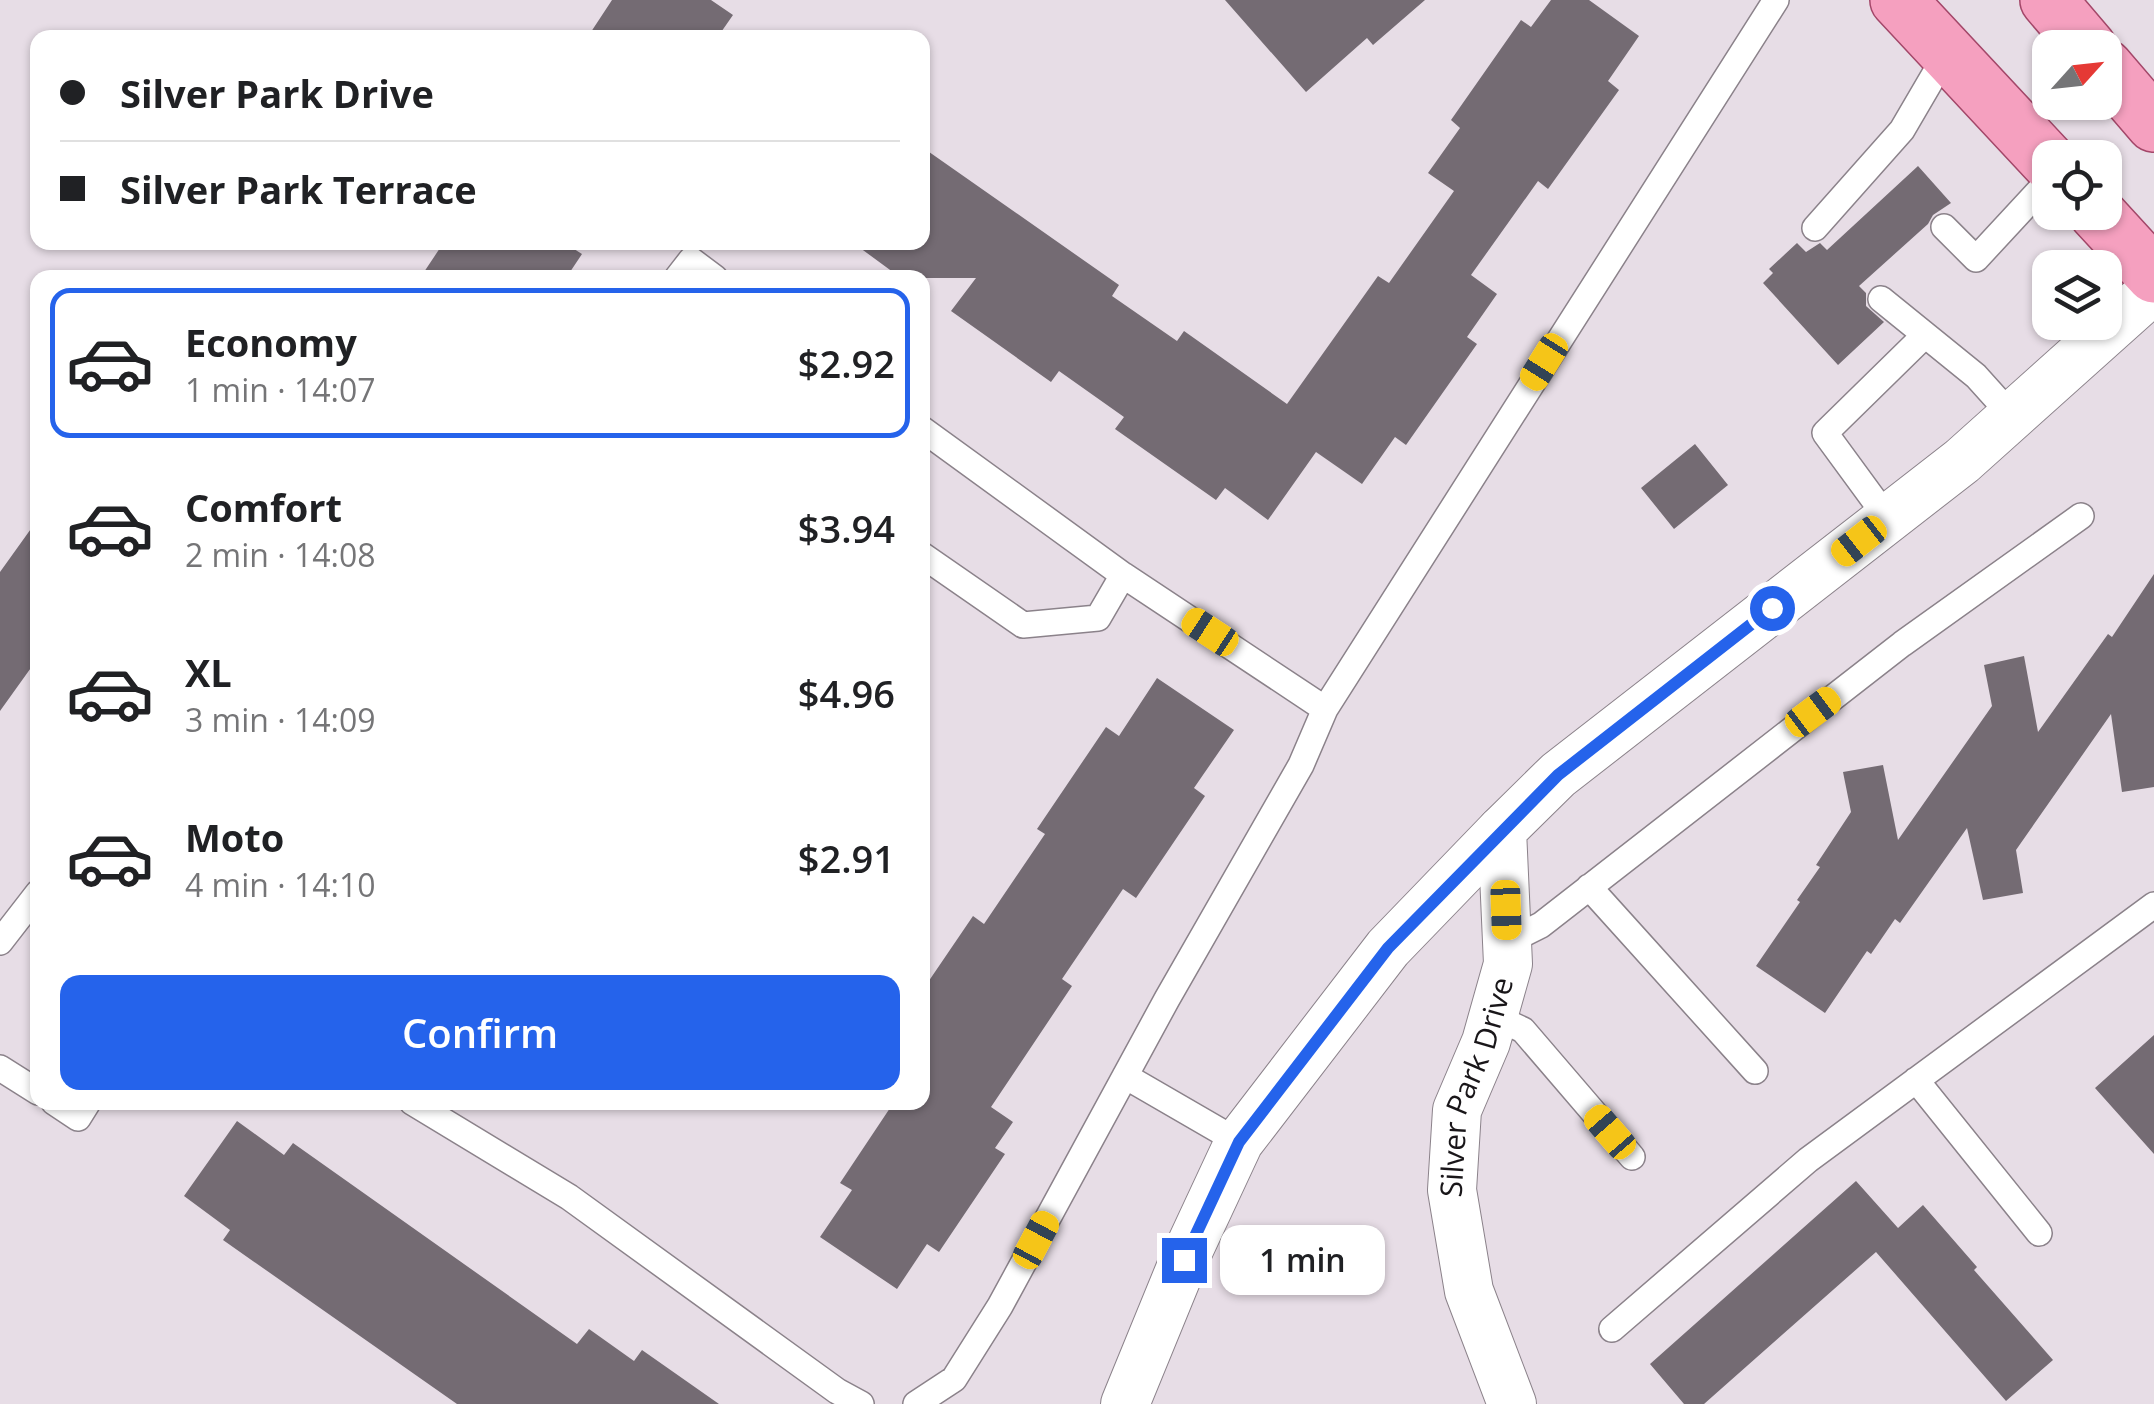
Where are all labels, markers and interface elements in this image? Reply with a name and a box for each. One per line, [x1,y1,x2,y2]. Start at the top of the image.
north arrow [2032,30,2122,120]
map controls [2032,30,2122,340]
text: Silver Park Drive [120,67,434,119]
button: locate [2032,140,2122,230]
text: Silver Park Terrace [120,163,477,215]
button: layers [2032,250,2122,340]
text: Economy [185,316,357,368]
icon: car [65,318,155,408]
car [1515,329,1573,395]
text: $2.92 [798,337,895,389]
text: 1 min · 14:07 [185,368,376,411]
text: Comfort [185,481,342,533]
icon: car [65,483,155,573]
text: $3.94 [798,502,895,554]
car [1826,511,1892,571]
text: 2 min · 14:08 [185,533,376,576]
route start [1750,586,1795,631]
car [1177,603,1243,661]
text: XL [185,646,232,698]
icon: car [65,648,155,738]
text: $4.96 [798,667,895,719]
car [1780,682,1846,742]
text: 3 min · 14:09 [185,698,376,741]
text: Moto [185,811,284,863]
icon: car [65,813,155,903]
text: $2.91 [798,832,895,884]
text: 4 min · 14:10 [185,863,376,906]
car [1490,879,1522,941]
street label: Silver Park Drive [1430,972,1522,1198]
button: Confirm [60,975,900,1090]
car [1579,1100,1641,1164]
car [1009,1206,1063,1274]
callout: 1 min [1219,1225,1384,1295]
route end [1162,1238,1207,1283]
text: 1 min [1259,1238,1346,1281]

